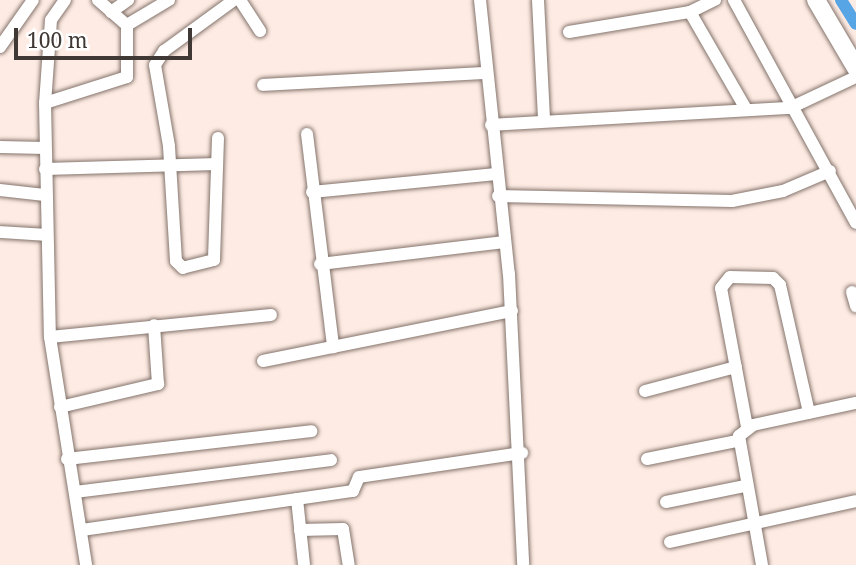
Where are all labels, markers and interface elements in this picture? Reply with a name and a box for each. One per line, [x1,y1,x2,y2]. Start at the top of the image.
scale bar [18,14,196,58]
text: 100 m [27,26,88,54]

